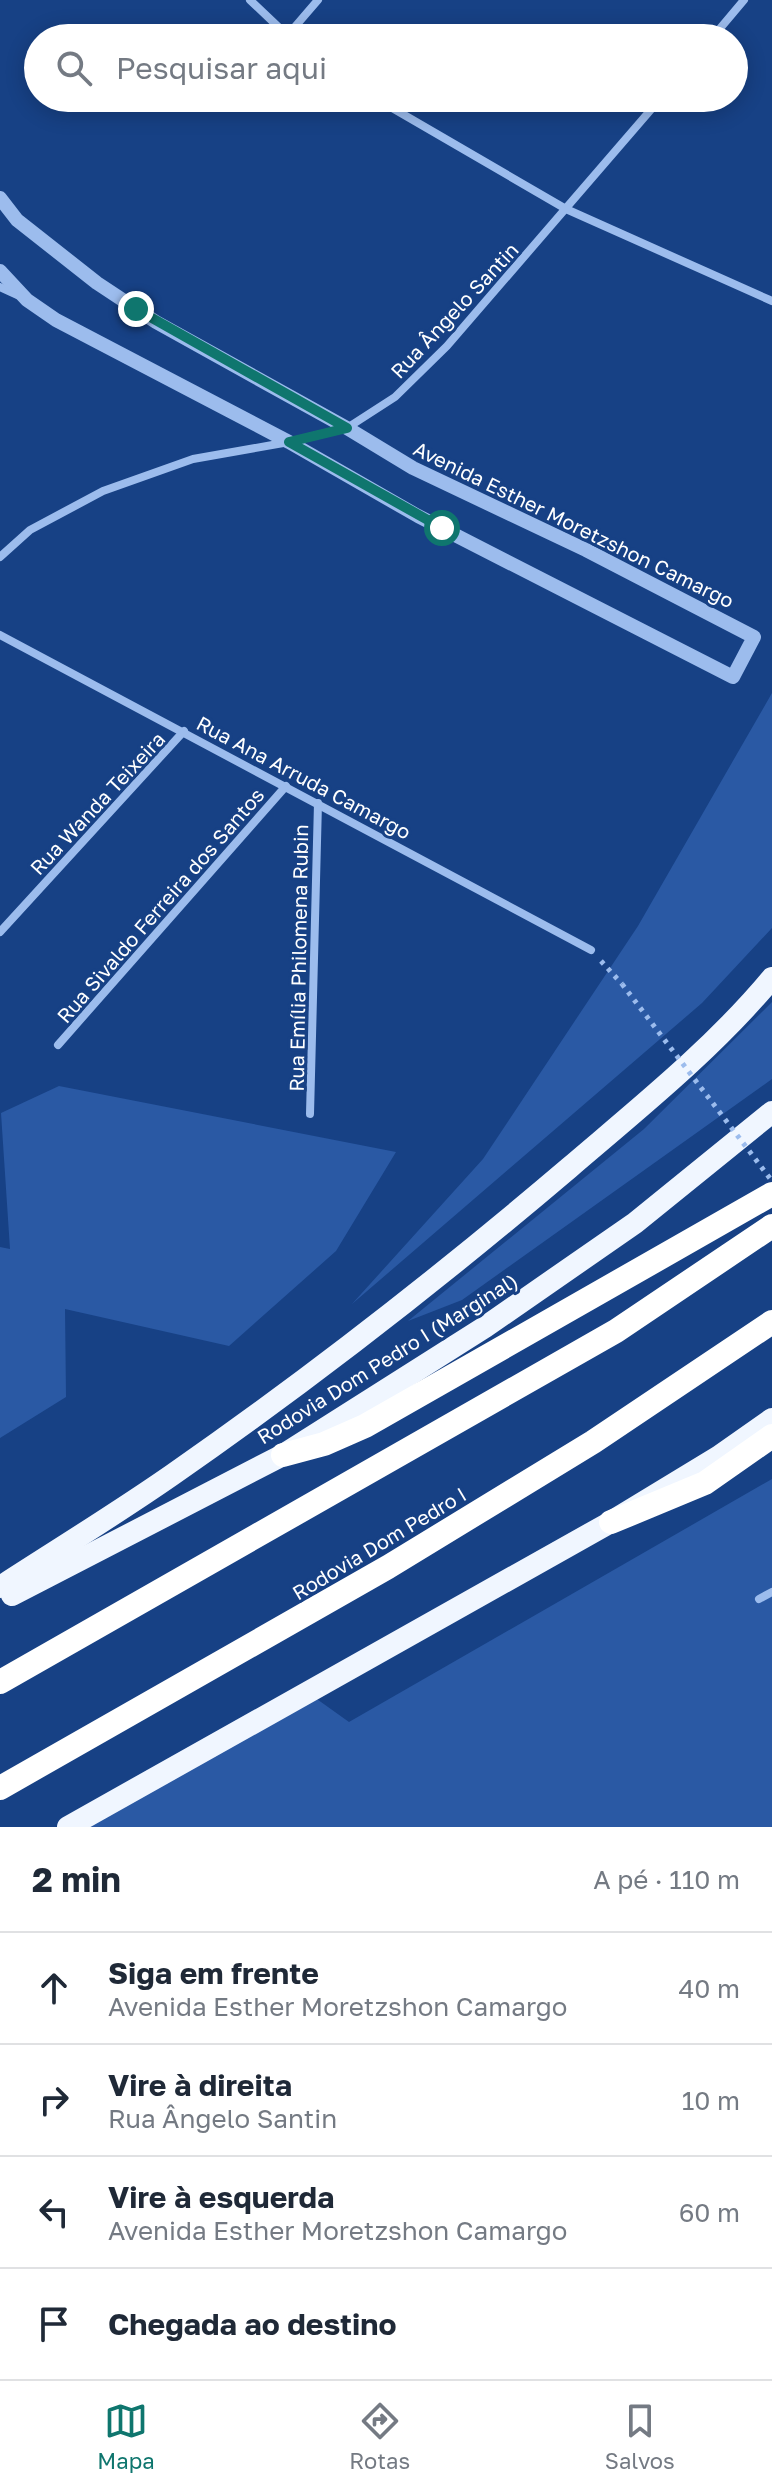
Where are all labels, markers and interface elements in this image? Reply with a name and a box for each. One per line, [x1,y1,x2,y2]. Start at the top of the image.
search box [24,24,748,112]
icon: search [52,46,96,90]
text: Pesquisar aqui [116,50,327,86]
street label: Rua Ângelo Santin [385,237,523,383]
route end [118,291,154,327]
street label: Avenida Esther Moretzshon Camargo [410,436,738,612]
route start [424,510,460,546]
street label: Rua Ana Arruda Camargo [193,710,415,844]
street label: Rua Wanda Teixeira [25,727,169,879]
street label: Rua Sivaldo Ferreira dos Santos [51,783,269,1027]
street label: Rua Emília Philomena Rubin [284,824,312,1092]
street label: Rodovia Dom Pedro I (Marginal) [252,1268,522,1448]
street label: Rodovia Dom Pedro I [288,1482,470,1604]
text: 2 min [32,1859,121,1899]
text: A pé · 110 m [593,1864,740,1895]
text: Siga em frente [108,1955,319,1991]
icon: ahead [32,1966,76,2010]
text: 40 m [679,1973,740,2004]
text: Avenida Esther Moretzshon Camargo [108,1991,567,2022]
text: Vire à direita [108,2067,292,2103]
icon: right [32,2078,76,2122]
text: 10 m [682,2085,740,2116]
text: Rua Ângelo Santin [108,2103,337,2134]
text: Vire à esquerda [108,2179,334,2215]
icon: left [32,2190,76,2234]
text: 60 m [679,2197,740,2228]
text: Avenida Esther Moretzshon Camargo [108,2215,567,2246]
icon: arrive [32,2302,76,2346]
text: Chegada ao destino [108,2306,396,2342]
tab: Mapa [97,2399,155,2474]
tab: Rotas [349,2399,410,2474]
tab: Salvos [605,2399,675,2474]

